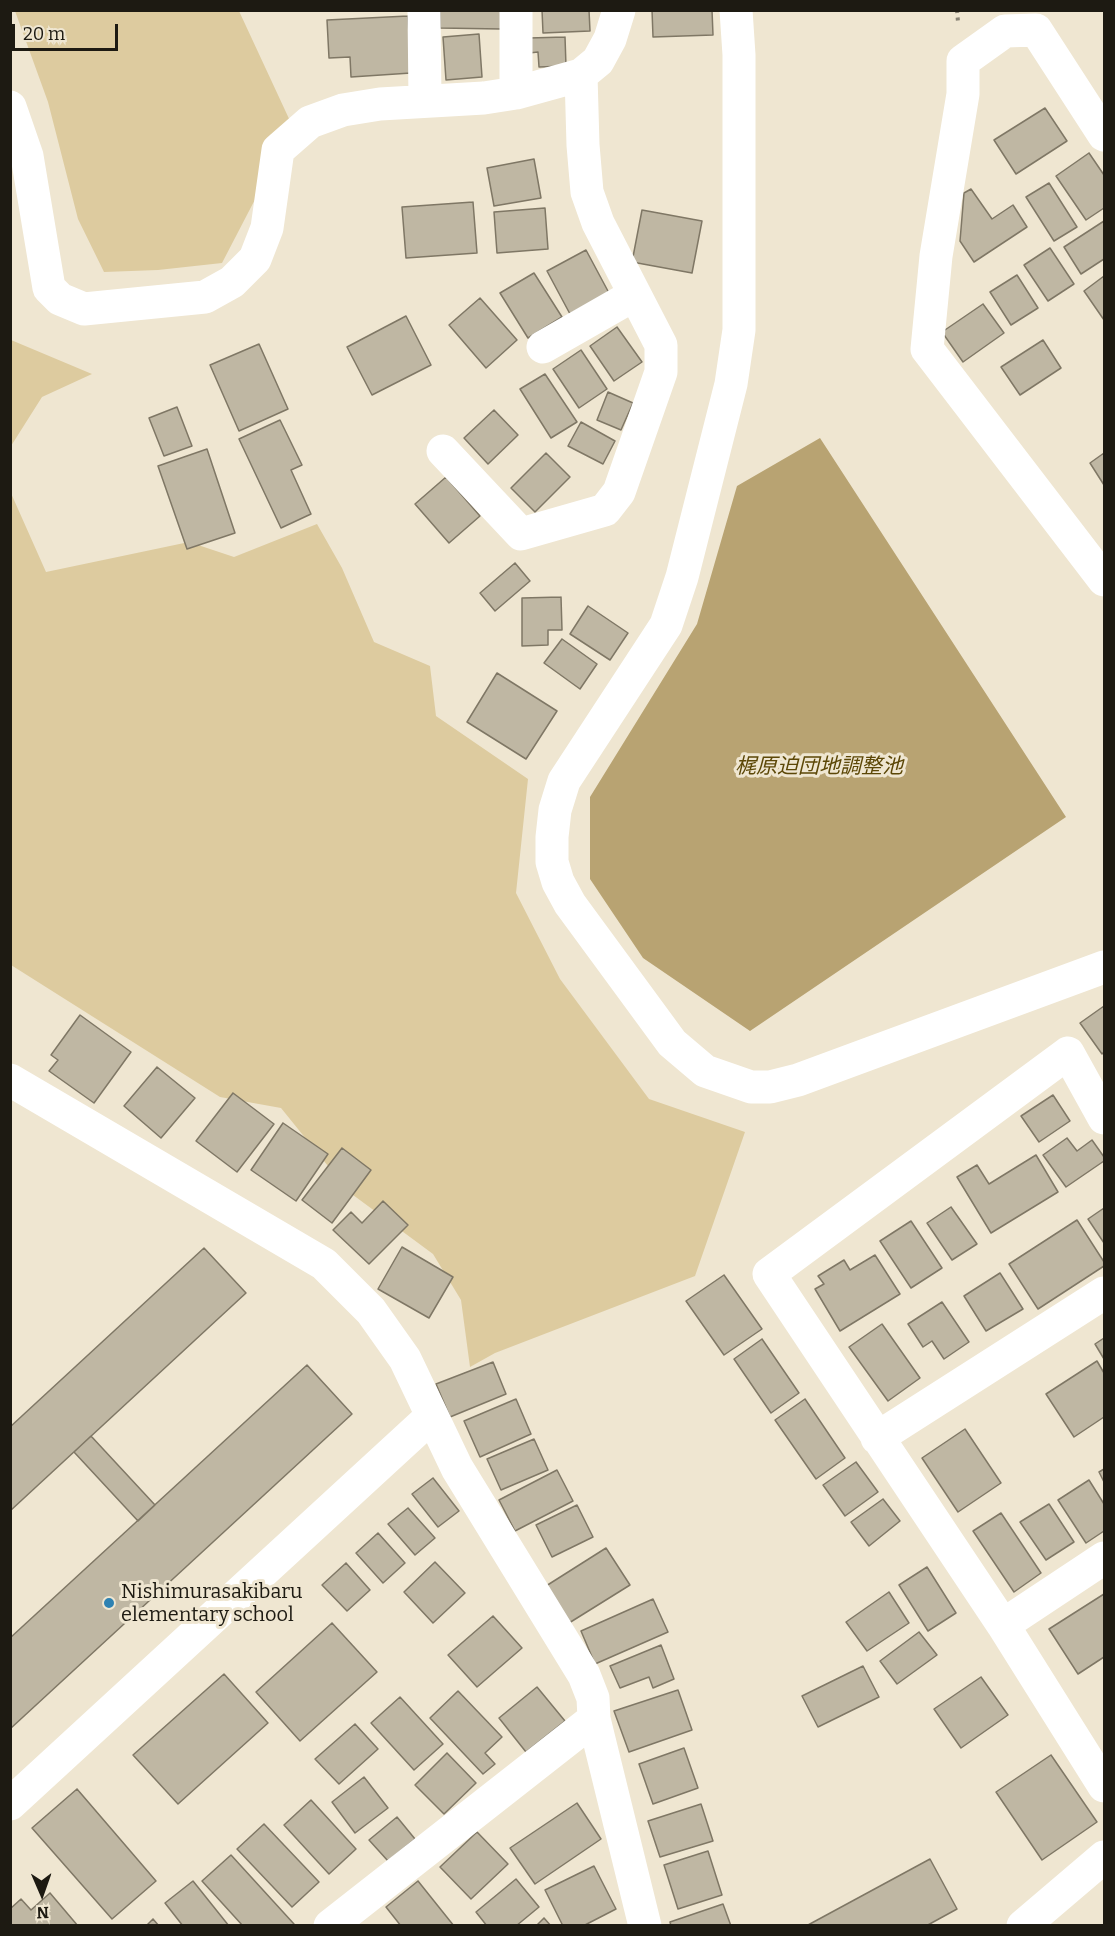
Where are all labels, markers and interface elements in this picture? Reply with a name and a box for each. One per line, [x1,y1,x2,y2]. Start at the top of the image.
scale bar [15,12,122,50]
text: 20 m [23,23,65,45]
water label: 梶原迫団地調整池 [735,754,903,780]
place label: Nishimurasakibaru elementary school [121,1580,303,1627]
marker: Nishimurasakibaru elementary school [102,1596,116,1610]
north arrow [12,1864,72,1924]
text: N [36,1903,49,1922]

